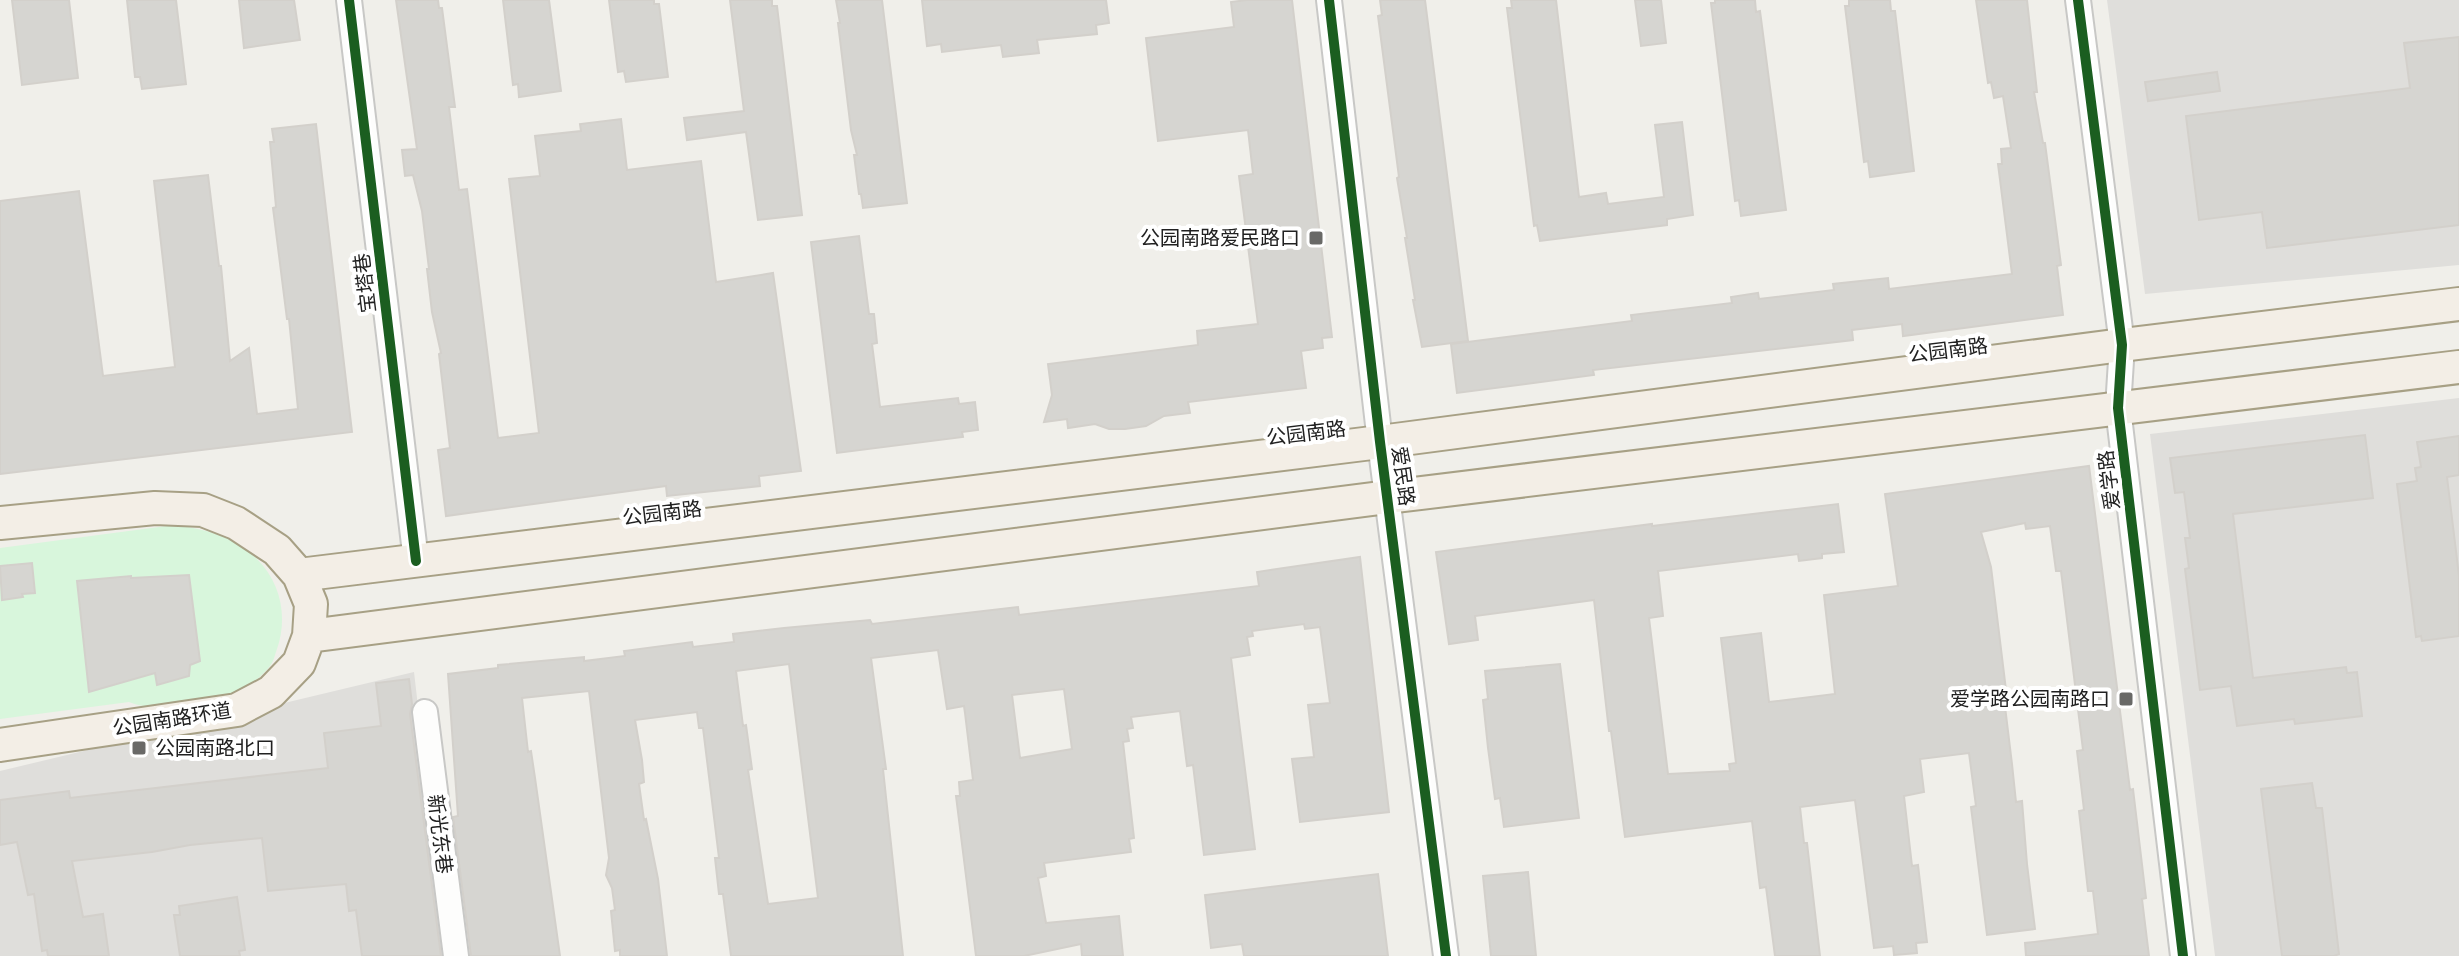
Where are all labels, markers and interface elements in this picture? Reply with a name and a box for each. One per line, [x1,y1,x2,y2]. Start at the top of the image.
place label: 公园南路爱民路口 [1140,226,1300,250]
marker: 公园南路爱民路口 [1307,229,1325,247]
street label: 宝塔巷 [349,252,381,314]
street label: 公园南路 [1907,333,1989,367]
street label: 公园南路 [1265,416,1347,450]
street label: 爱民路 [1387,445,1419,507]
street label: 爱学路 [2093,449,2125,511]
street label: 公园南路 [621,496,703,530]
place label: 爱学路公园南路口 [1950,687,2110,711]
marker: 爱学路公园南路口 [2117,690,2135,708]
street label: 公园南路环道 [111,698,233,740]
place label: 公园南路北口 [155,736,275,760]
marker: 公园南路北口 [130,739,148,757]
street label: 新光东巷 [423,793,457,875]

